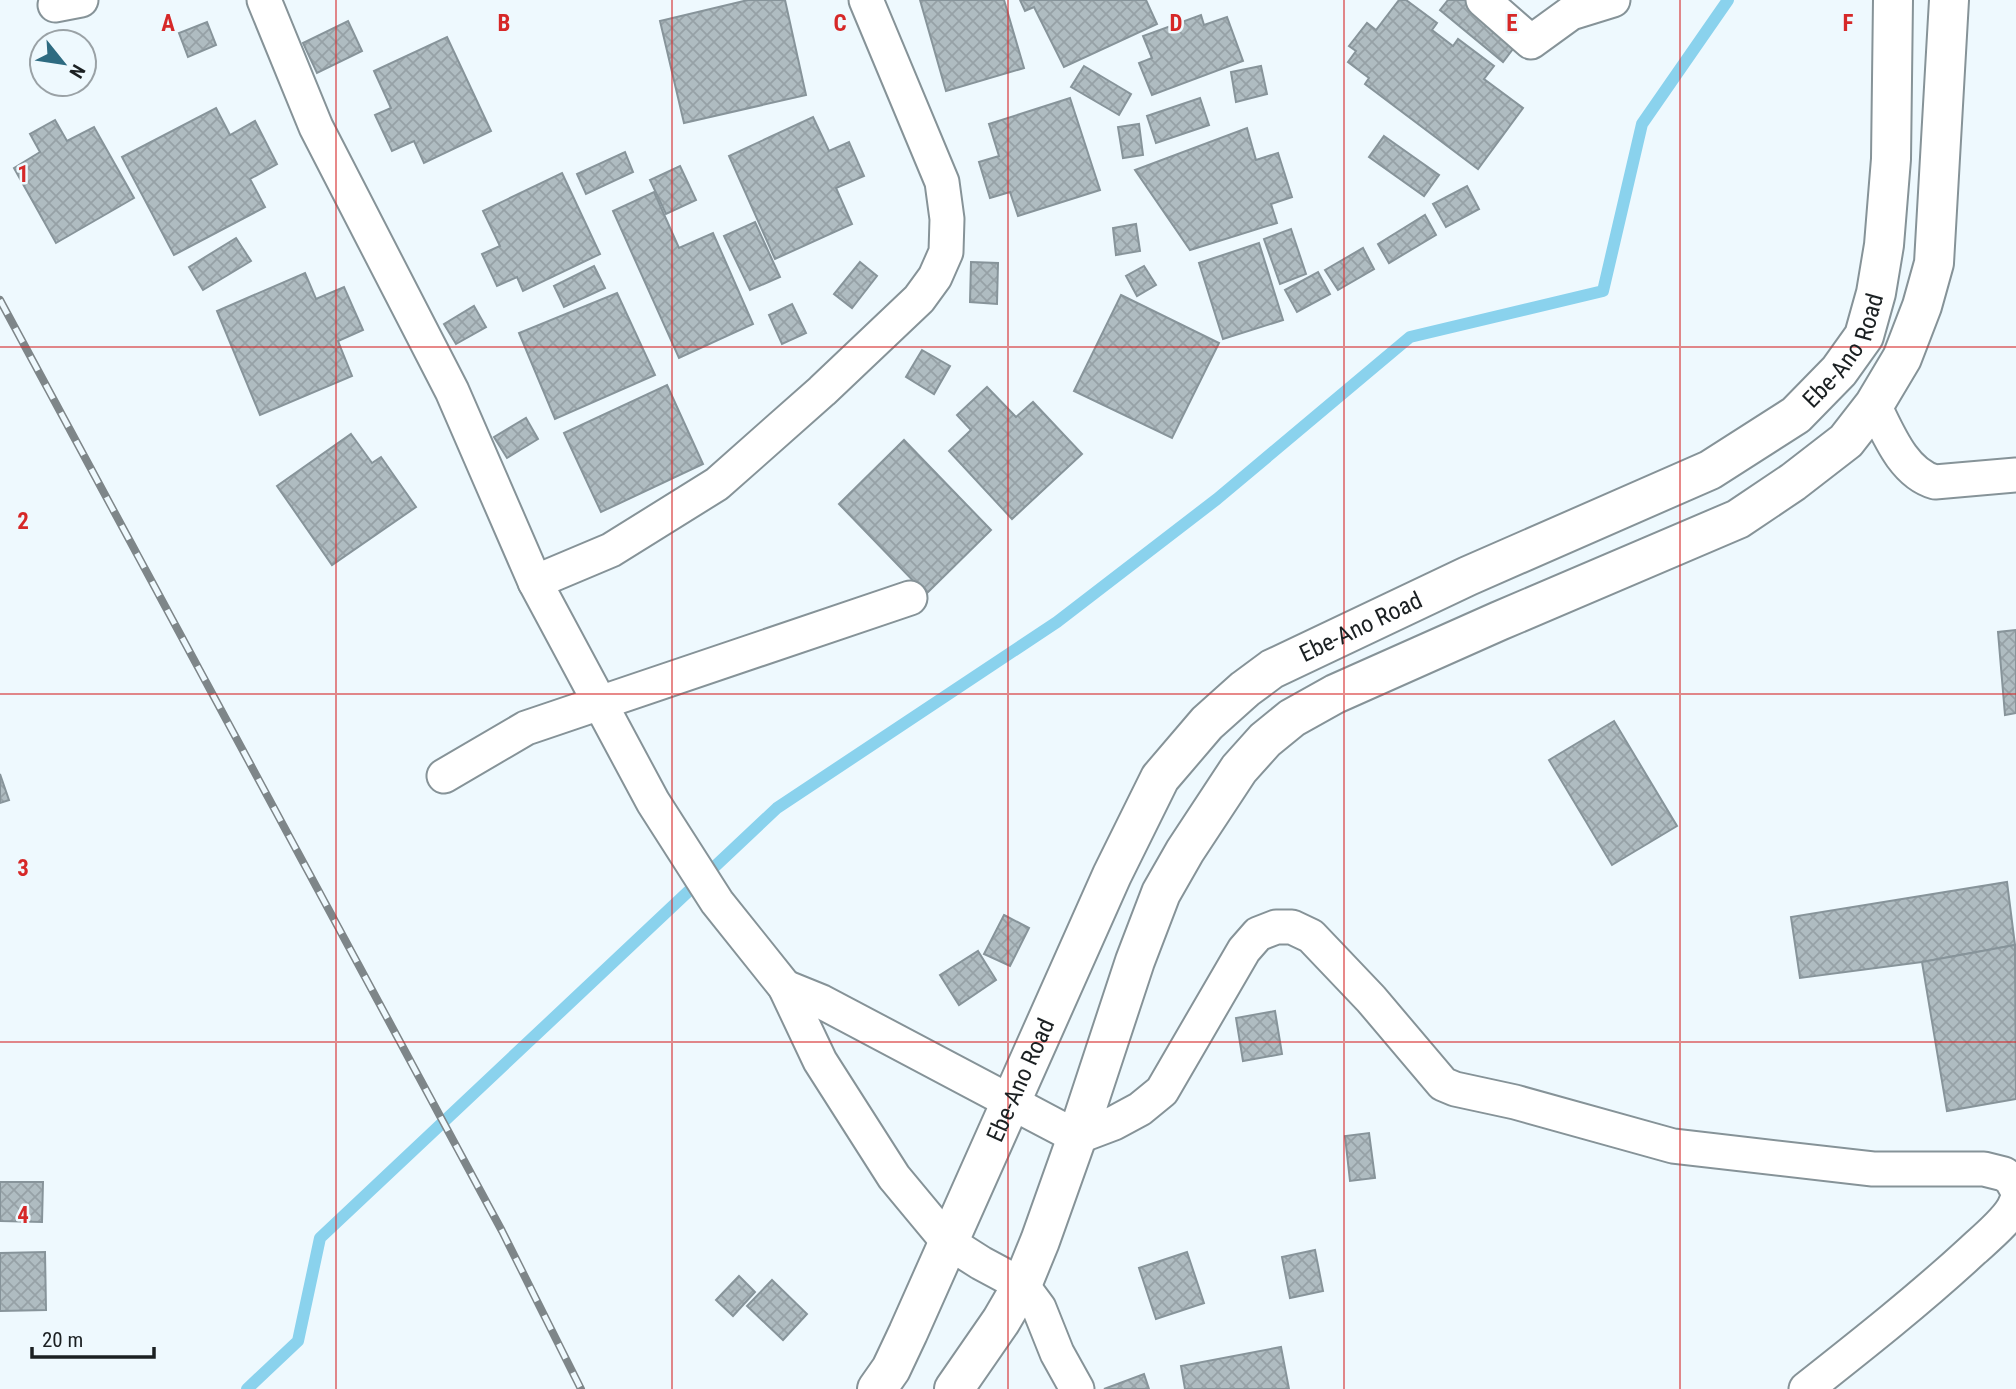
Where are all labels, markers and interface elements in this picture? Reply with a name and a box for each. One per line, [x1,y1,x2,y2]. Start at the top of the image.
text: A [161,10,175,37]
text: B [498,10,510,37]
text: C [833,10,847,37]
text: D [1170,10,1183,37]
text: E [1506,10,1518,37]
text: F [1843,10,1854,37]
north arrow [28,28,98,98]
text: N [64,60,90,82]
text: 1 [17,161,29,188]
street label: Ebe-Ano Road [1797,290,1889,413]
text: 2 [17,508,29,535]
street label: Ebe-Ano Road [1295,586,1426,668]
text: 3 [17,855,29,882]
street label: Ebe-Ano Road [981,1014,1060,1146]
text: 4 [17,1202,29,1229]
scale bar [32,1316,154,1360]
text: 20 m [42,1328,83,1352]

